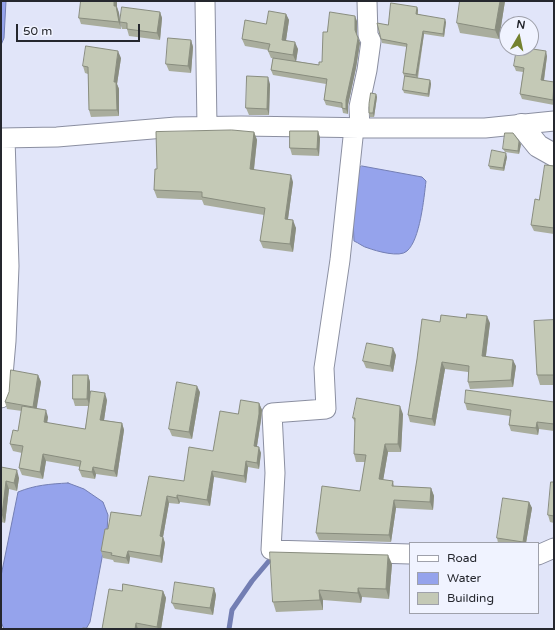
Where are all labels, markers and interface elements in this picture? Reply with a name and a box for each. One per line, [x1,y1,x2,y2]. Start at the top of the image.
scale bar [18,16,142,42]
north arrow [499,16,539,56]
text: N [515,18,526,32]
text: 50 m [23,24,52,38]
legend [409,542,539,614]
text: Road [447,551,477,565]
text: Water [447,571,481,585]
text: Building [447,591,494,605]

